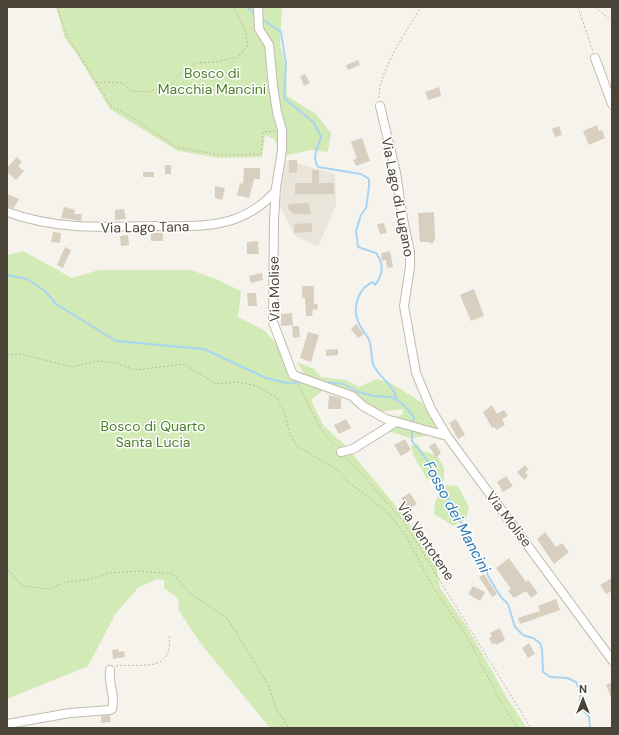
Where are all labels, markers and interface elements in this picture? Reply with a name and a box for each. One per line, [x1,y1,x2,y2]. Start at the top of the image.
park label: Bosco di Macchia Mancini [158,64,266,98]
street label: Via Lago di Lugano [378,136,418,258]
street label: Via Lago Tana [100,217,190,237]
street label: Via Molise [264,256,284,322]
park label: Bosco di Quarto Santa Lucia [101,417,205,451]
water label: Fosso dei Mancini [419,457,495,577]
street label: Via Molise [482,487,536,551]
street label: Via Ventotene [393,498,459,584]
north arrow [563,679,603,719]
text: N [579,682,587,696]

